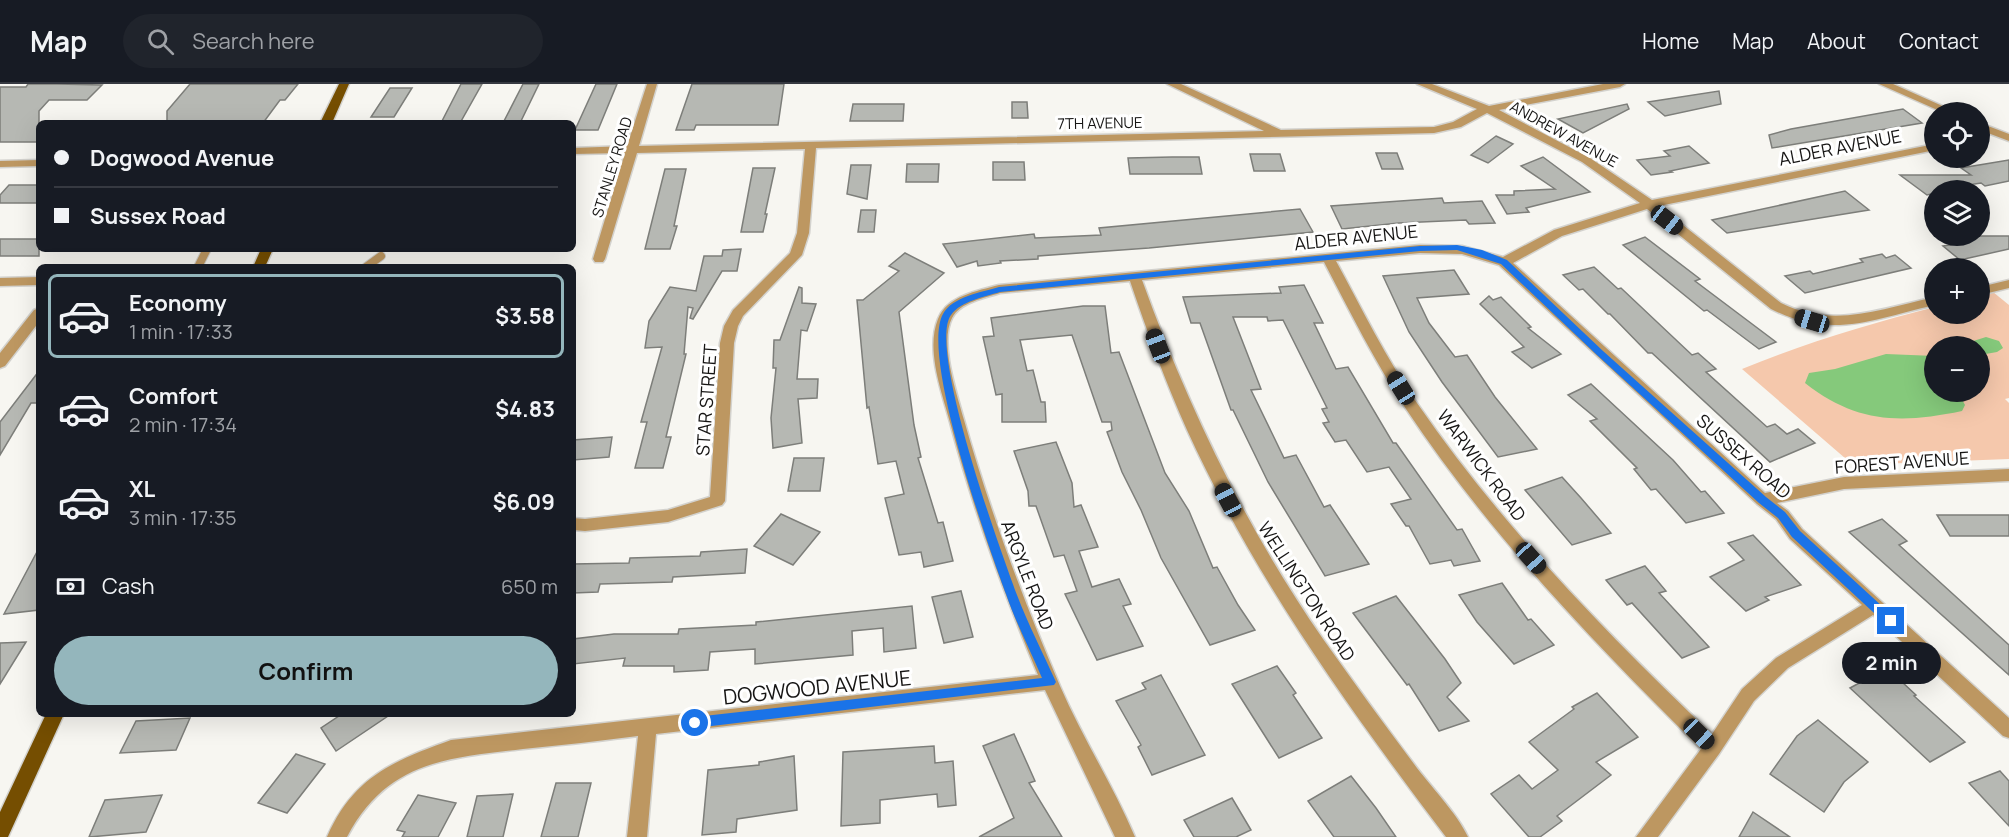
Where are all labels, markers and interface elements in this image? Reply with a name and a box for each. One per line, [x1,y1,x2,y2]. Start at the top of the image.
search box [123,14,543,68]
text: Map [30,22,87,60]
icon: search [144,25,177,58]
text: Search here [192,26,315,56]
text: Home [1642,27,1699,55]
text: Map [1732,27,1774,55]
text: About [1807,27,1866,55]
text: Contact [1899,27,1979,55]
street label: ANDREW AVENUE [1506,96,1622,172]
map controls [1924,102,1990,402]
button: locate [1924,102,1990,168]
street label: 7TH AVENUE [1057,112,1143,134]
street label: STANLEY ROAD [587,114,637,220]
street label: ALDER AVENUE [1777,123,1903,171]
text: Dogwood Avenue [90,143,274,173]
button: layers [1924,180,1990,246]
text: Sussex Road [90,201,226,231]
car [1647,202,1687,238]
street label: ALDER AVENUE [1293,219,1419,255]
button: + [1924,258,1990,324]
text: Economy [129,288,227,318]
icon: car [57,289,111,343]
text: $3.58 [495,301,555,331]
car [1792,307,1832,335]
text: 1 min · 17:33 [129,318,233,345]
car [1143,326,1173,366]
button: − [1924,336,1990,402]
street label: STAR STREET [690,343,722,457]
car [1384,368,1418,408]
text: Comfort [129,381,218,411]
icon: car [57,382,111,436]
text: $4.83 [495,394,555,424]
street label: WARWICK ROAD [1432,404,1532,526]
street label: SUSSEX ROAD [1692,408,1796,504]
text: 2 min · 17:34 [129,411,237,438]
street label: FOREST AVENUE [1834,445,1970,479]
text: XL [129,474,155,504]
icon: car [57,475,111,529]
car [1212,480,1244,520]
text: $6.09 [493,487,555,517]
text: 3 min · 17:35 [129,504,237,531]
street label: ARGYLE ROAD [996,517,1060,633]
street label: WELLINGTON ROAD [1253,517,1361,665]
car [1512,539,1550,577]
icon: cash [54,570,87,603]
text: Cash [102,571,155,601]
text: 650 m [501,573,558,600]
route end [1877,607,1904,634]
button: Confirm [54,636,558,705]
callout: 2 min [1842,642,1940,684]
text: 2 min [1865,649,1918,676]
street label: DOGWOOD AVENUE [722,663,912,711]
route start [681,709,708,736]
car [1680,715,1718,753]

